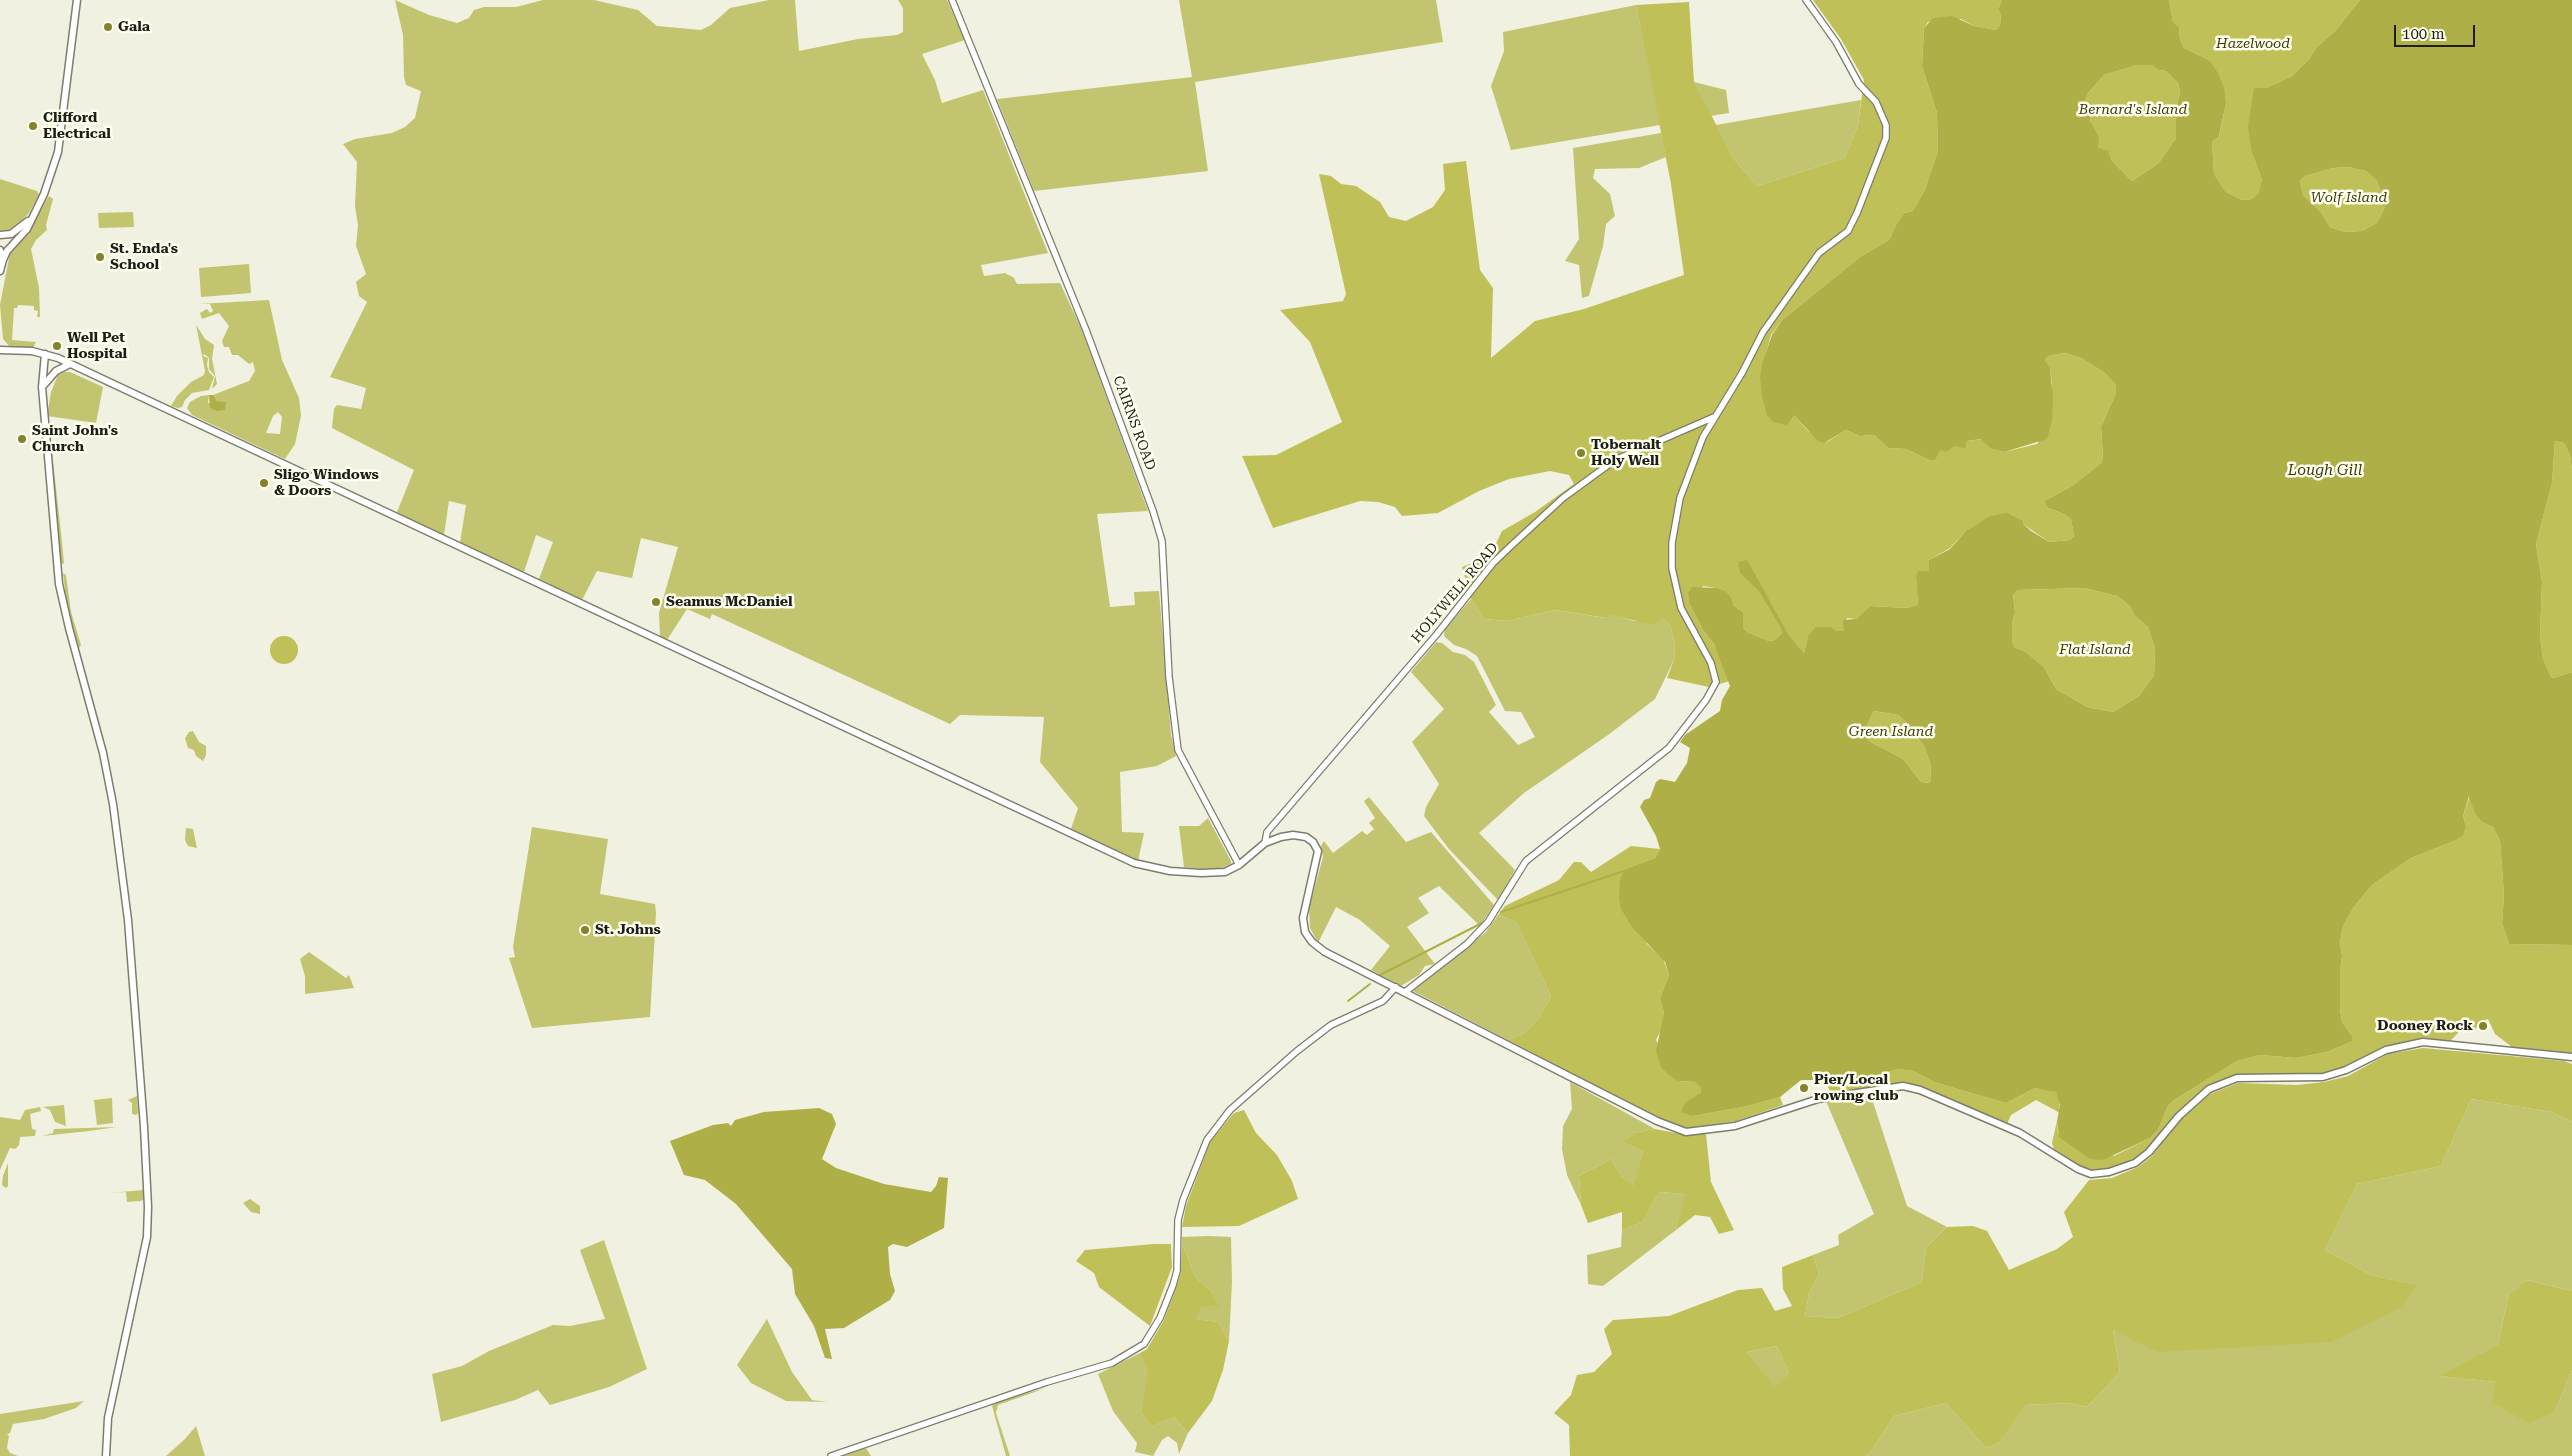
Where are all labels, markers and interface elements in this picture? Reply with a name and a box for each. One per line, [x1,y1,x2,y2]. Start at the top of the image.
scale bar [2397,15,2478,47]
place label: Gala [118,19,150,35]
marker: Gala [102,21,114,33]
text: 100 m [2402,25,2445,43]
park label: Hazelwood [2216,36,2290,52]
park label: Bernard's Island [2079,102,2187,118]
place label: Clifford Electrical [43,110,111,142]
marker: Clifford Electrical [27,120,39,132]
park label: Wolf Island [2311,190,2387,206]
place label: St. Enda's School [110,241,178,274]
marker: St. Enda's School [94,251,106,263]
place label: Well Pet Hospital [67,330,127,362]
marker: Well Pet Hospital [51,340,63,352]
street label: CAIRNS ROAD [1109,373,1159,473]
place label: Saint John's Church [32,423,118,456]
marker: Saint John's Church [16,433,28,445]
place label: Tobernalt Holy Well [1591,437,1661,470]
marker: Tobernalt Holy Well [1575,447,1587,459]
water label: Lough Gill [2288,462,2362,480]
place label: Sligo Windows & Doors [274,467,379,500]
marker: Sligo Windows & Doors [258,477,270,489]
street label: HOLYWELL ROAD [1408,539,1502,647]
place label: Seamus McDaniel [666,594,793,610]
marker: Seamus McDaniel [650,596,662,608]
park label: Flat Island [2059,642,2131,658]
park label: Green Island [1849,724,1933,740]
place label: St. Johns [595,922,661,938]
marker: St. Johns [579,924,591,936]
place label: Dooney Rock [2377,1018,2473,1034]
marker: Dooney Rock [2477,1020,2489,1032]
place label: Pier/Local rowing club [1814,1072,1899,1104]
marker: Pier/Local rowing club [1798,1082,1810,1094]

